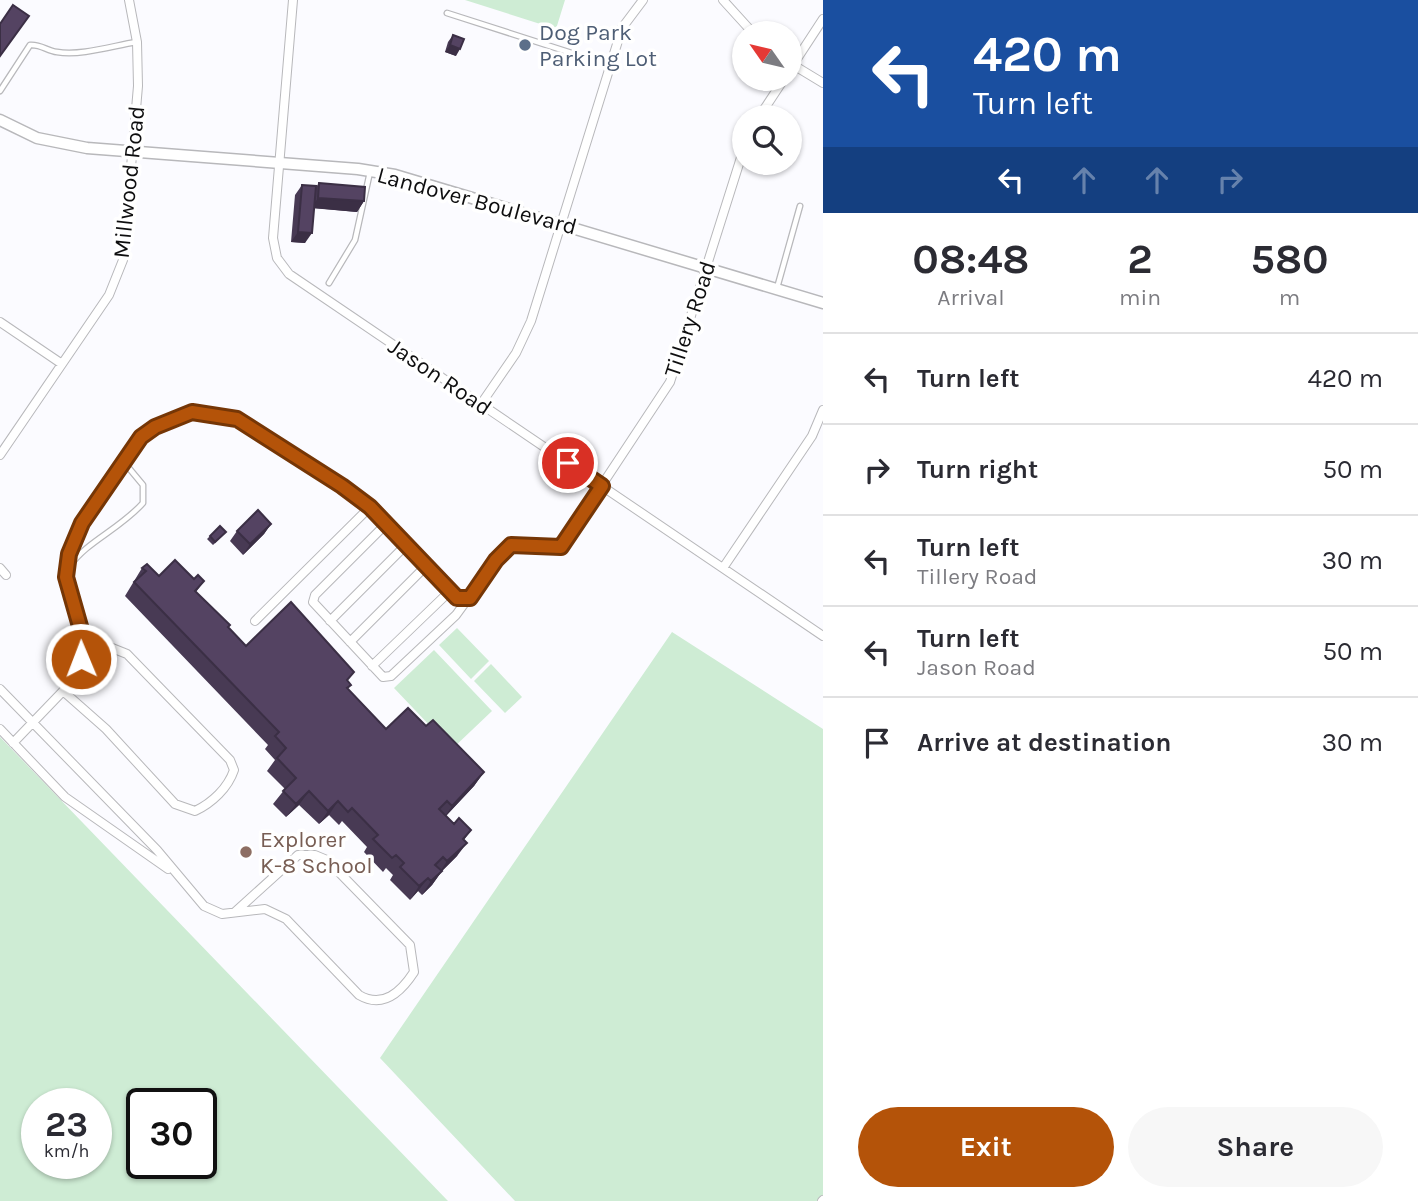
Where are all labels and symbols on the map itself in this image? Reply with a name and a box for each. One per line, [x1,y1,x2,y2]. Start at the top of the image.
place label: Dog Park Parking Lot [539,19,657,72]
north arrow [732,21,802,91]
marker: Dog Park Parking Lot [517,37,533,53]
street label: Millwood Road [108,104,150,260]
street label: Landover Boulevard [374,161,580,241]
street label: Tillery Road [659,258,721,380]
street label: Jason Road [383,333,497,421]
pin [538,433,598,493]
position arrow [44,622,118,696]
place label: Explorer K-8 School [260,826,373,879]
marker: Explorer K-8 School [238,844,254,860]
speed limit sign: 30 [126,1088,217,1179]

